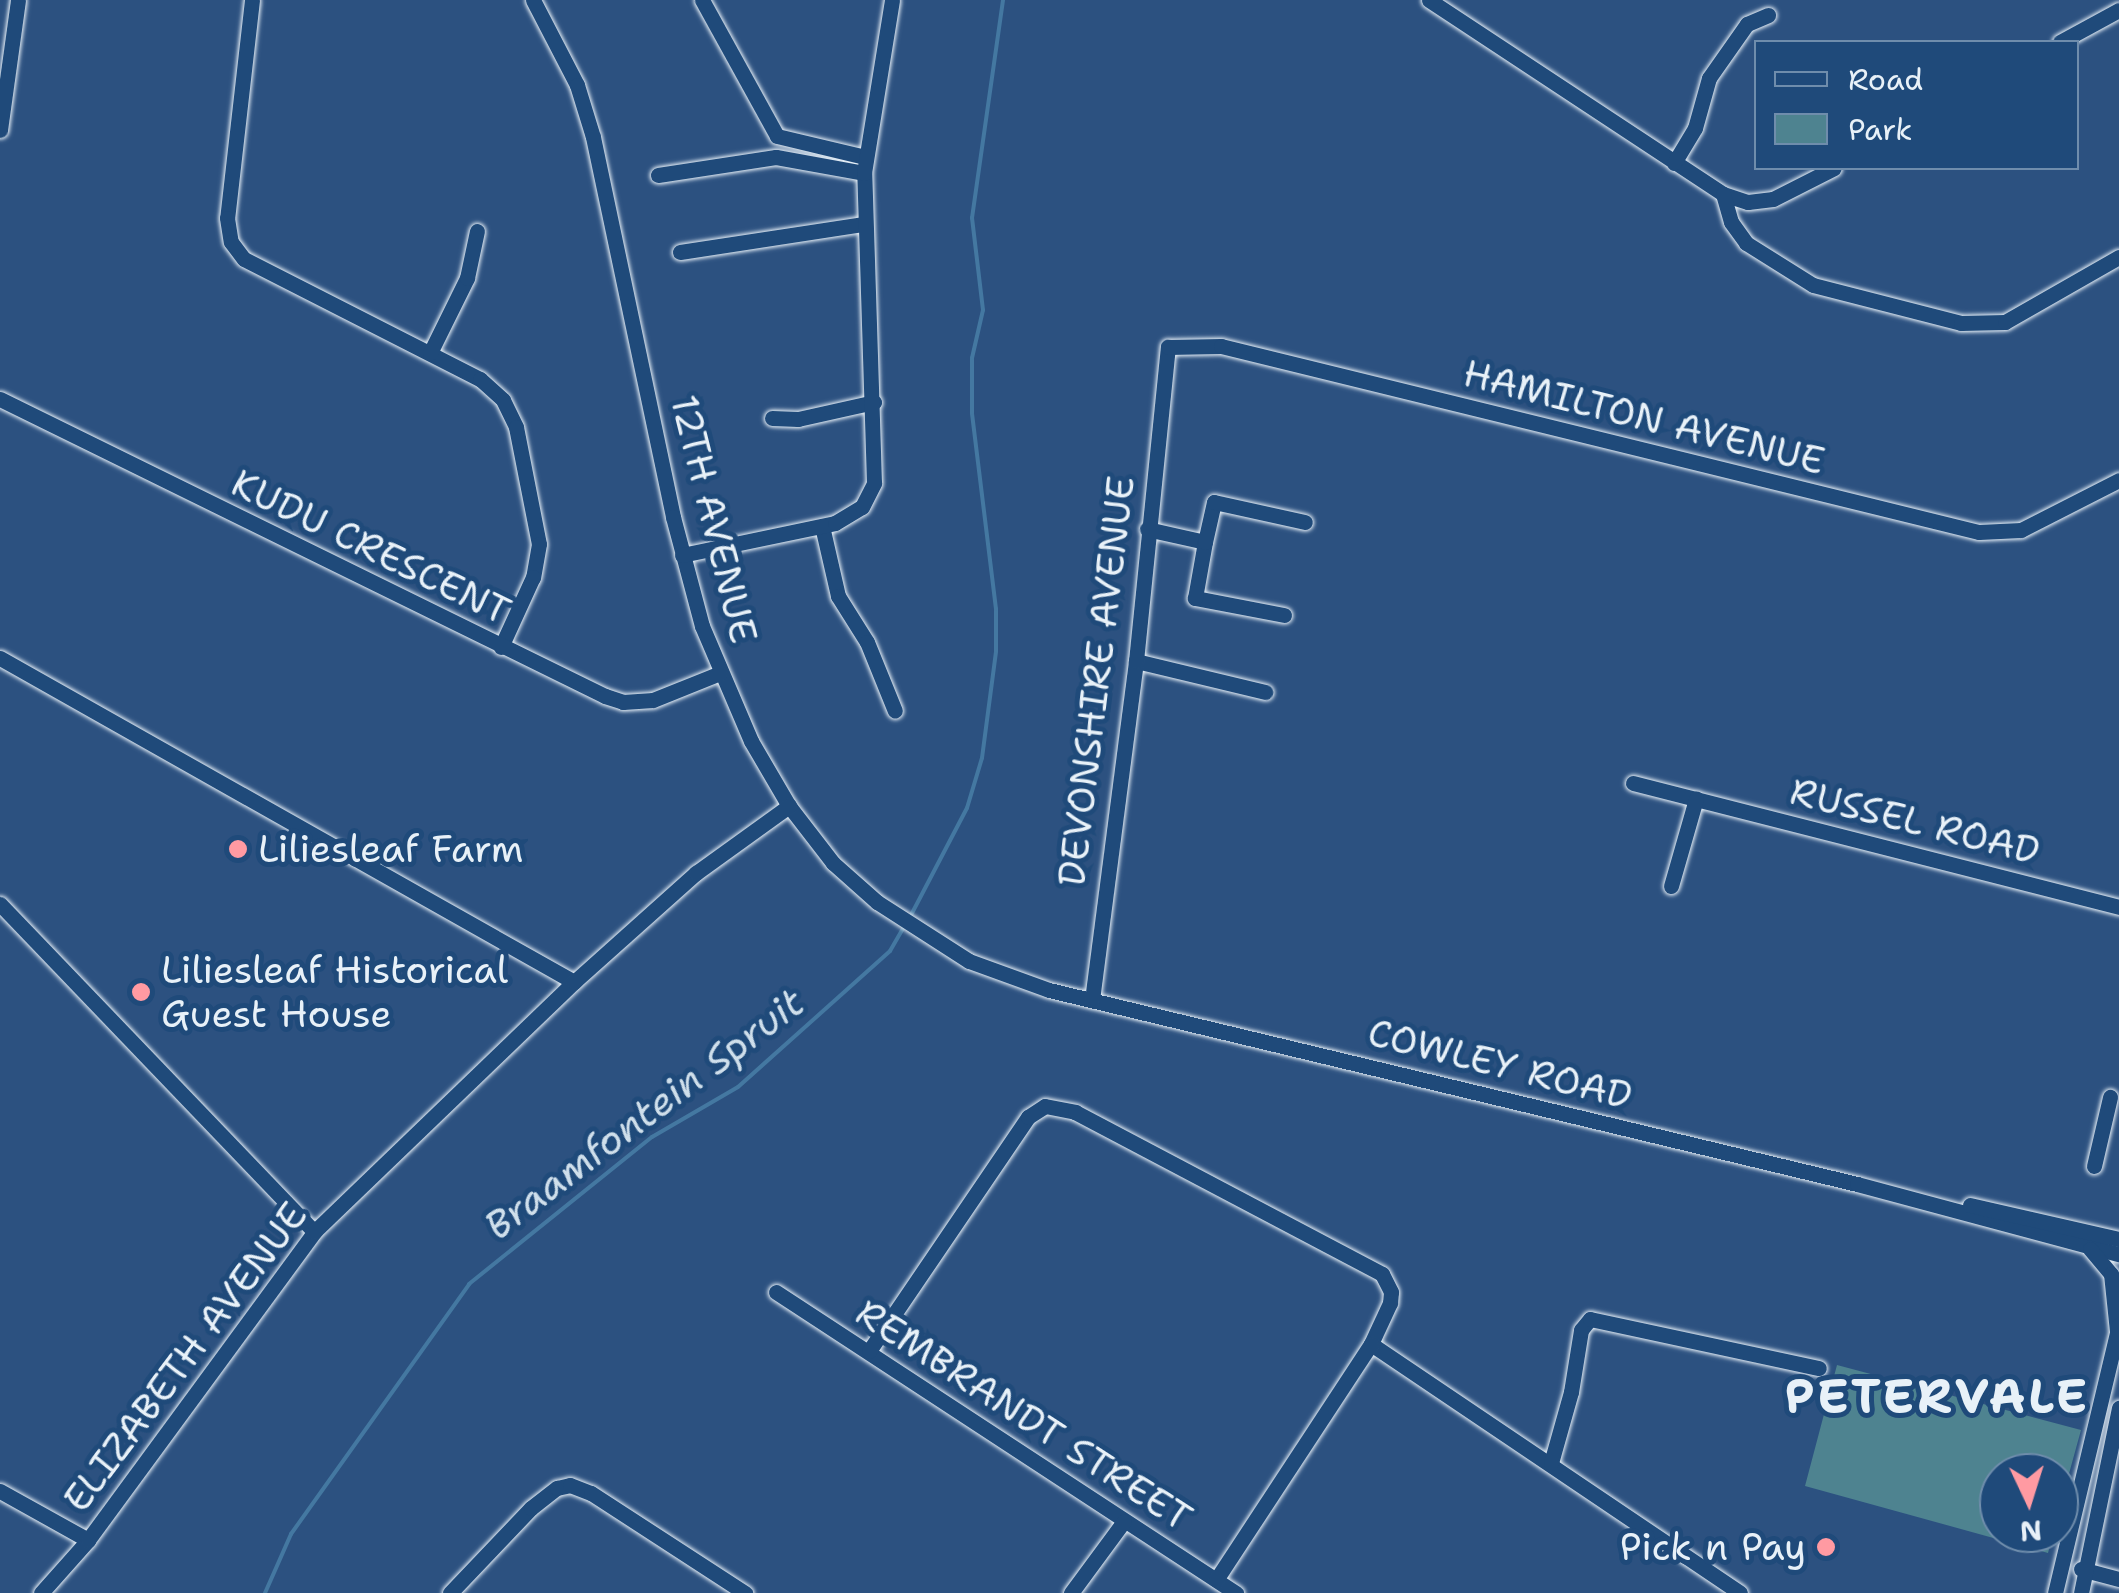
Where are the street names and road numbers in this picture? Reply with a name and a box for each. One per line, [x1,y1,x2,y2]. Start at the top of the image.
street label: HAMILTON AVENUE [1459,350,1829,484]
street label: 12TH AVENUE [661,390,767,648]
street label: KUDU CRESCENT [224,460,518,634]
street label: DEVONSHIRE AVENUE [1048,473,1144,889]
street label: RUSSEL ROAD [1786,768,2044,874]
street label: COWLEY ROAD [1363,1009,1637,1119]
street label: ELIZABETH AVENUE [54,1193,316,1521]
street label: REMBRANDT STREET [848,1289,1200,1541]

